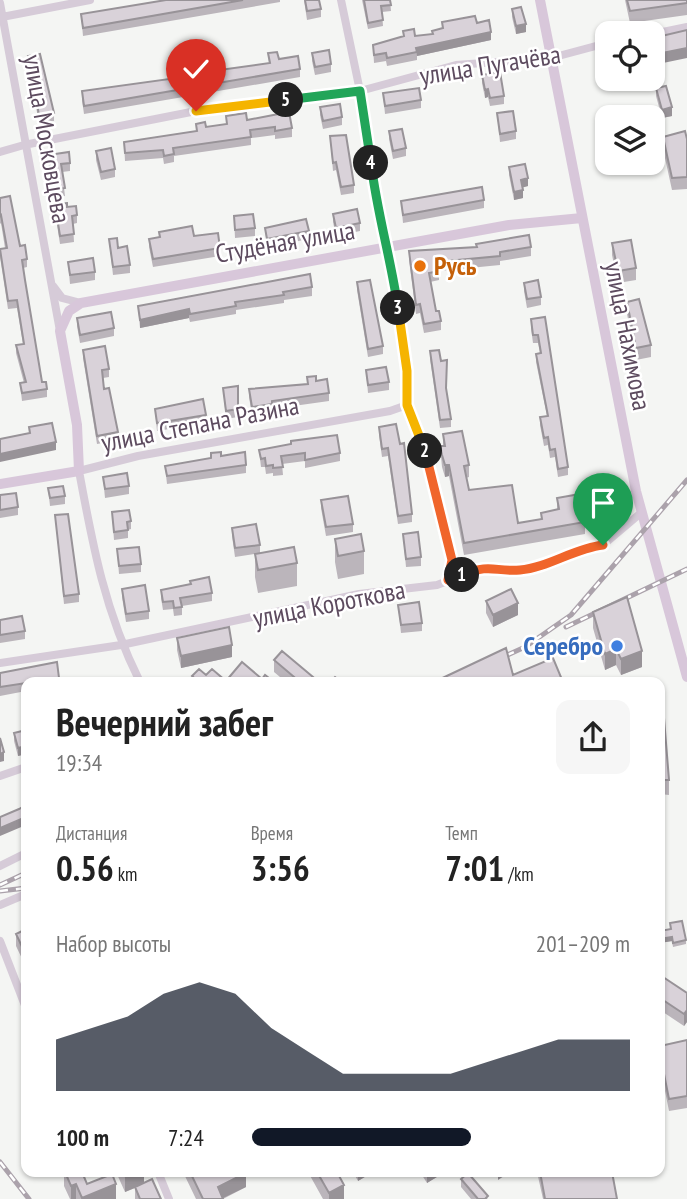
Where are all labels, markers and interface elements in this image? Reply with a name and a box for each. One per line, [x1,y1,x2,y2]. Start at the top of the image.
map controls [595,21,665,175]
button: locate [595,21,665,91]
street label: улица Пугачёва [417,37,563,92]
pin [166,39,226,111]
icon: check [177,50,215,88]
street label: улица Московцева [16,52,79,226]
pin: 5 [268,82,304,118]
text: 5 [281,87,290,111]
button: layers [595,105,665,175]
pin: 4 [354,146,388,180]
text: 4 [366,150,375,174]
street label: Студёная улица [213,213,357,270]
place label: Русь [434,249,477,282]
marker: Русь [412,258,428,274]
street label: улица Нахимова [598,259,659,413]
pin: 3 [380,290,416,326]
text: 3 [393,295,402,319]
street label: улица Степана Разина [98,388,302,459]
pin: 2 [408,434,442,468]
text: 2 [420,438,429,462]
pin [573,473,633,545]
icon: arrive [584,484,622,522]
pin: 1 [444,558,480,592]
text: 1 [457,562,466,586]
street label: улица Короткова [250,573,408,634]
place label: Серебро [523,629,603,662]
marker: Серебро [609,638,625,654]
text: Вечерний забег [56,697,273,746]
button: share [556,700,630,774]
text: 19:34 [56,748,102,777]
text: Дистанция [56,821,127,845]
text: Время [251,821,293,845]
text: Темп [445,821,478,845]
text: 0.56 [56,845,114,891]
text: 3:56 [251,845,310,891]
text: 7:01 [445,845,504,891]
text: km [114,862,137,886]
text: /km [504,862,534,886]
text: Набор высоты [56,929,171,958]
text: 201–209 m [536,929,630,958]
text: 100 m [56,1123,109,1152]
text: 7:24 [168,1123,204,1152]

